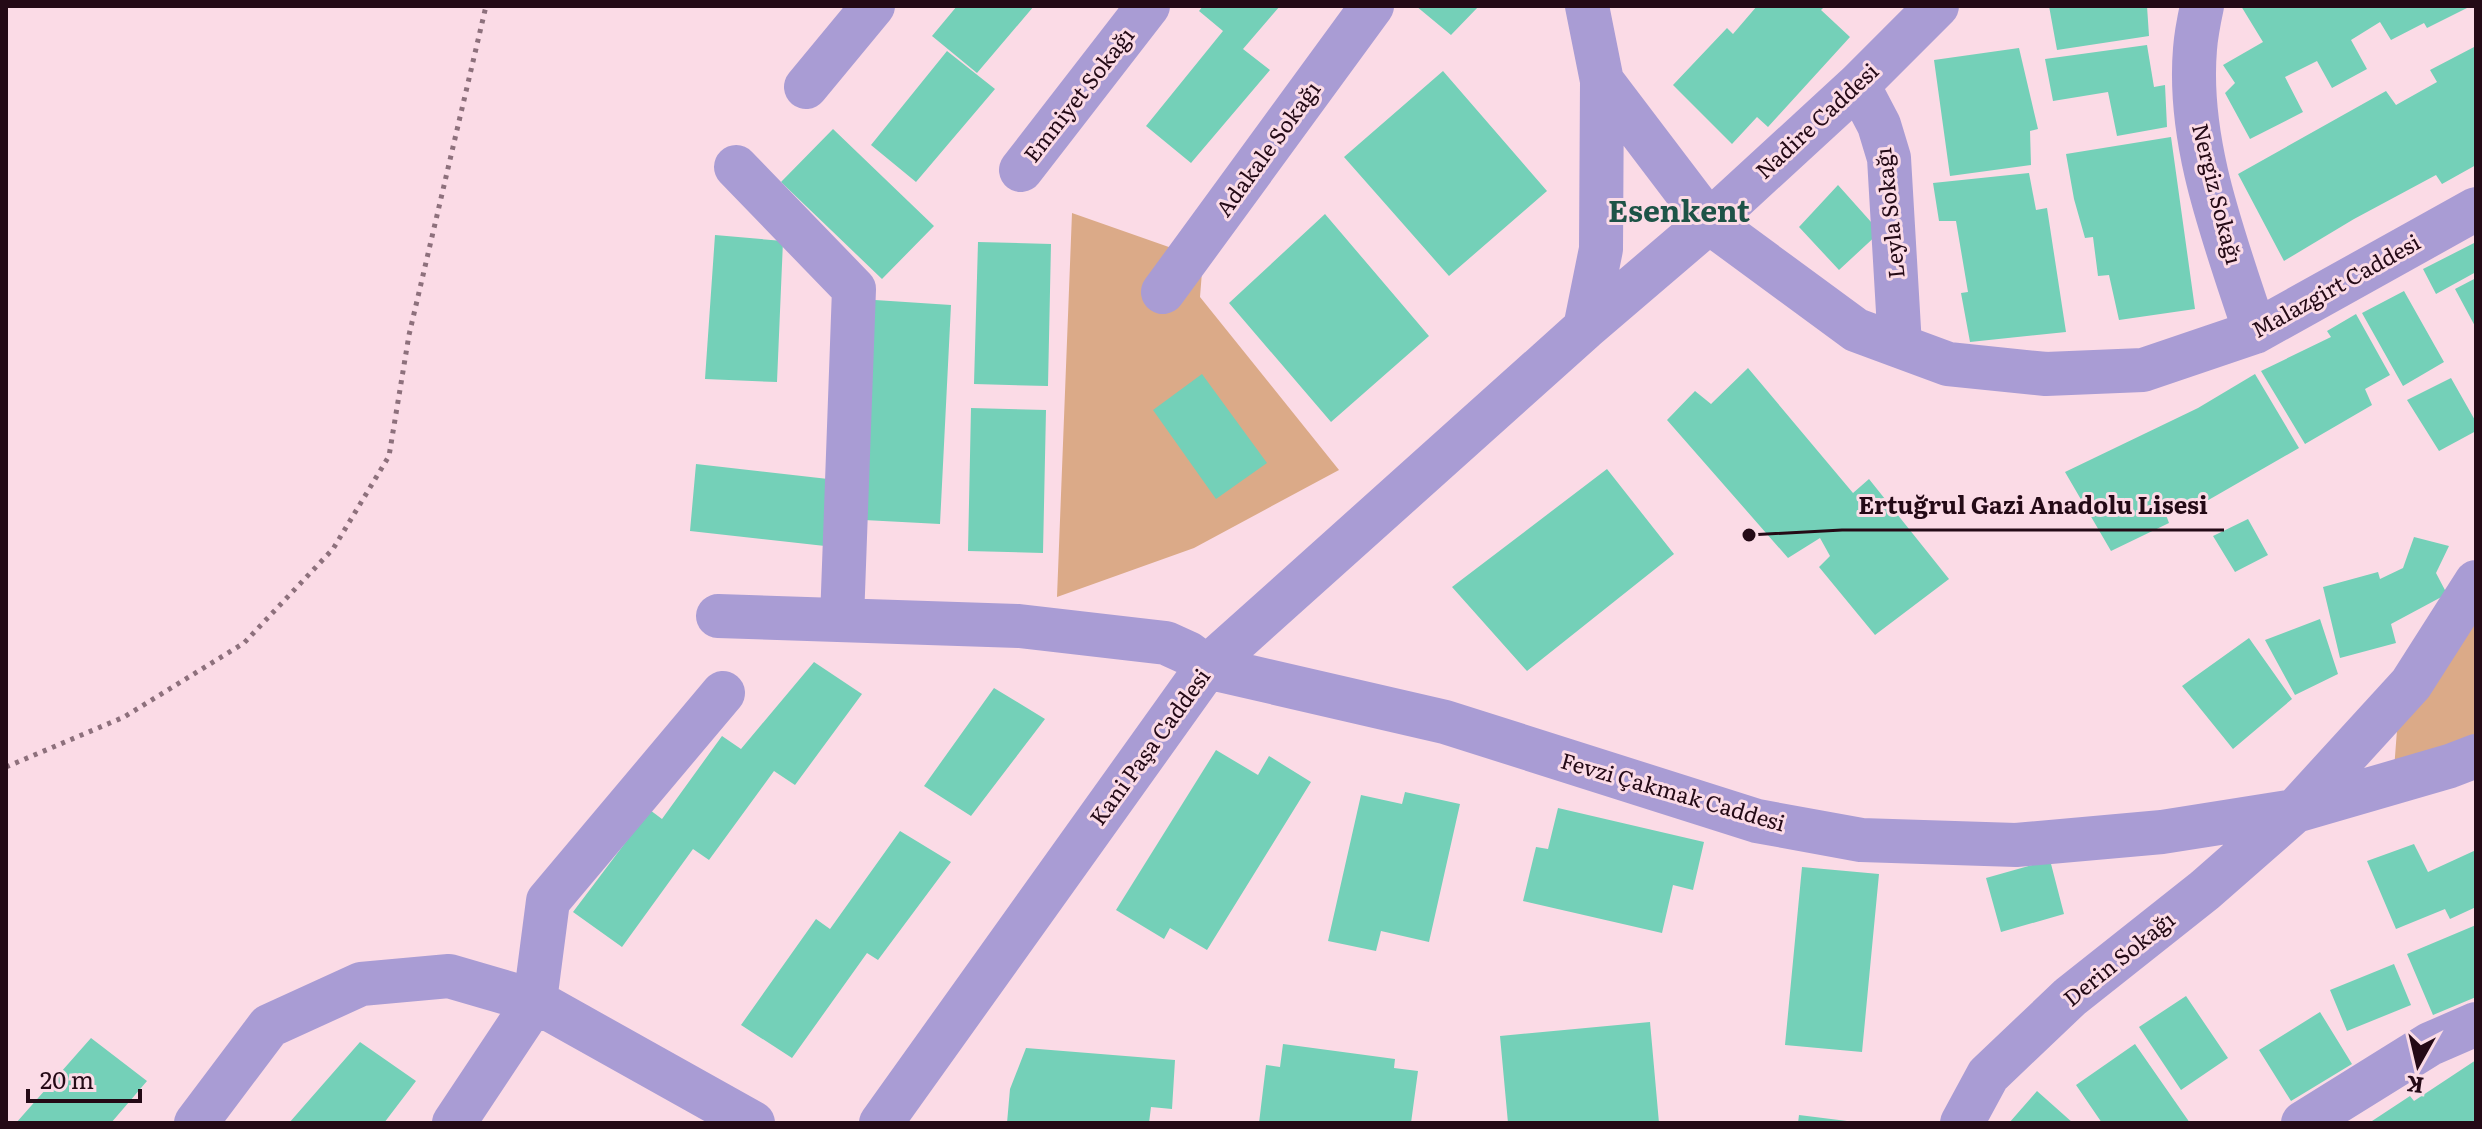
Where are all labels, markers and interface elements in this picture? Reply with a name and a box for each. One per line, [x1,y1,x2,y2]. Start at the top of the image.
street label: Emniyet Sokağı [1014,20,1141,169]
street label: Nadire Caddesi [1747,54,1885,186]
street label: Adakale Sokağı [1206,74,1327,223]
street label: Nergiz Sokağı [2185,120,2252,268]
street label: Leyla Sokağı [1865,146,1912,280]
district label: Esenkent [1608,187,1751,231]
street label: Malazgirt Caddesi [2245,225,2426,345]
callout: Ertuğrul Gazi Anadolu Lisesi [1842,482,2224,530]
text: Ertuğrul Gazi Anadolu Lisesi [1858,486,2208,521]
street label: Kani Paşa Caddesi [1080,661,1217,831]
street label: Fevzi Çakmak Caddesi [1557,743,1790,838]
street label: Derin Sokağı [2055,902,2181,1013]
north arrow [2378,1025,2458,1105]
scale bar [28,1053,140,1103]
text: 20 m [40,1061,94,1096]
text: K [2403,1069,2426,1104]

